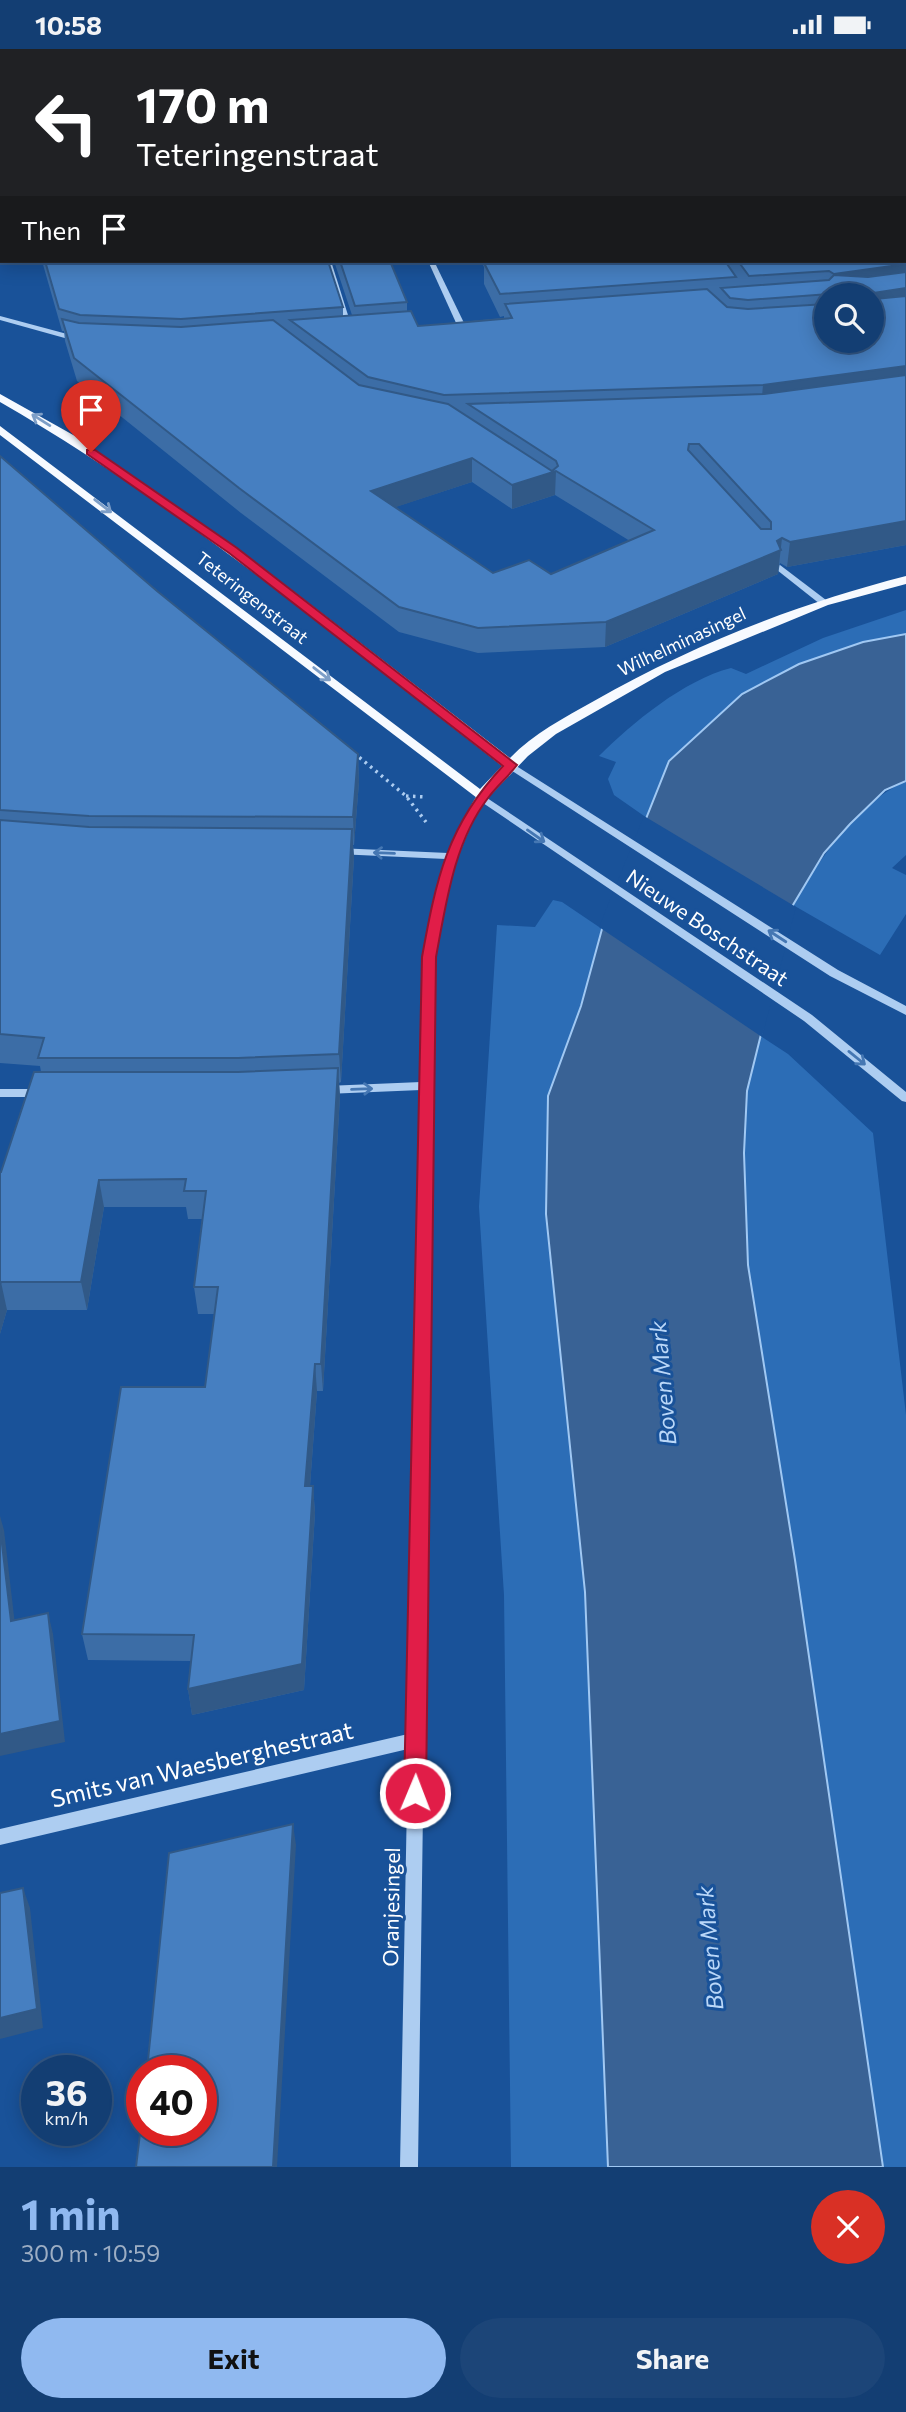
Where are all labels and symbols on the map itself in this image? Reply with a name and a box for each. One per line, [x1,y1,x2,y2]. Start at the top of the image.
pin [61,380,121,452]
one-way arrow [32,413,52,427]
one-way arrow [93,498,112,513]
street label: Teteringenstraat [192,547,313,648]
street label: Wilhelminasingel [614,602,749,680]
one-way arrow [312,667,331,682]
one-way arrow [526,829,545,843]
one-way arrow [373,846,396,859]
street label: Nieuwe Boschstraat [622,863,794,990]
one-way arrow [767,929,787,943]
one-way arrow [848,1050,866,1066]
one-way arrow [350,1082,373,1095]
water label: Boven Mark [643,1319,681,1446]
street label: Smits van Waesberghestraat [48,1715,356,1813]
position arrow [378,1756,452,1830]
street label: Oranjesingel [377,1847,404,1967]
water label: Boven Mark [690,1884,728,2011]
speed limit sign: 40 [126,2055,217,2146]

